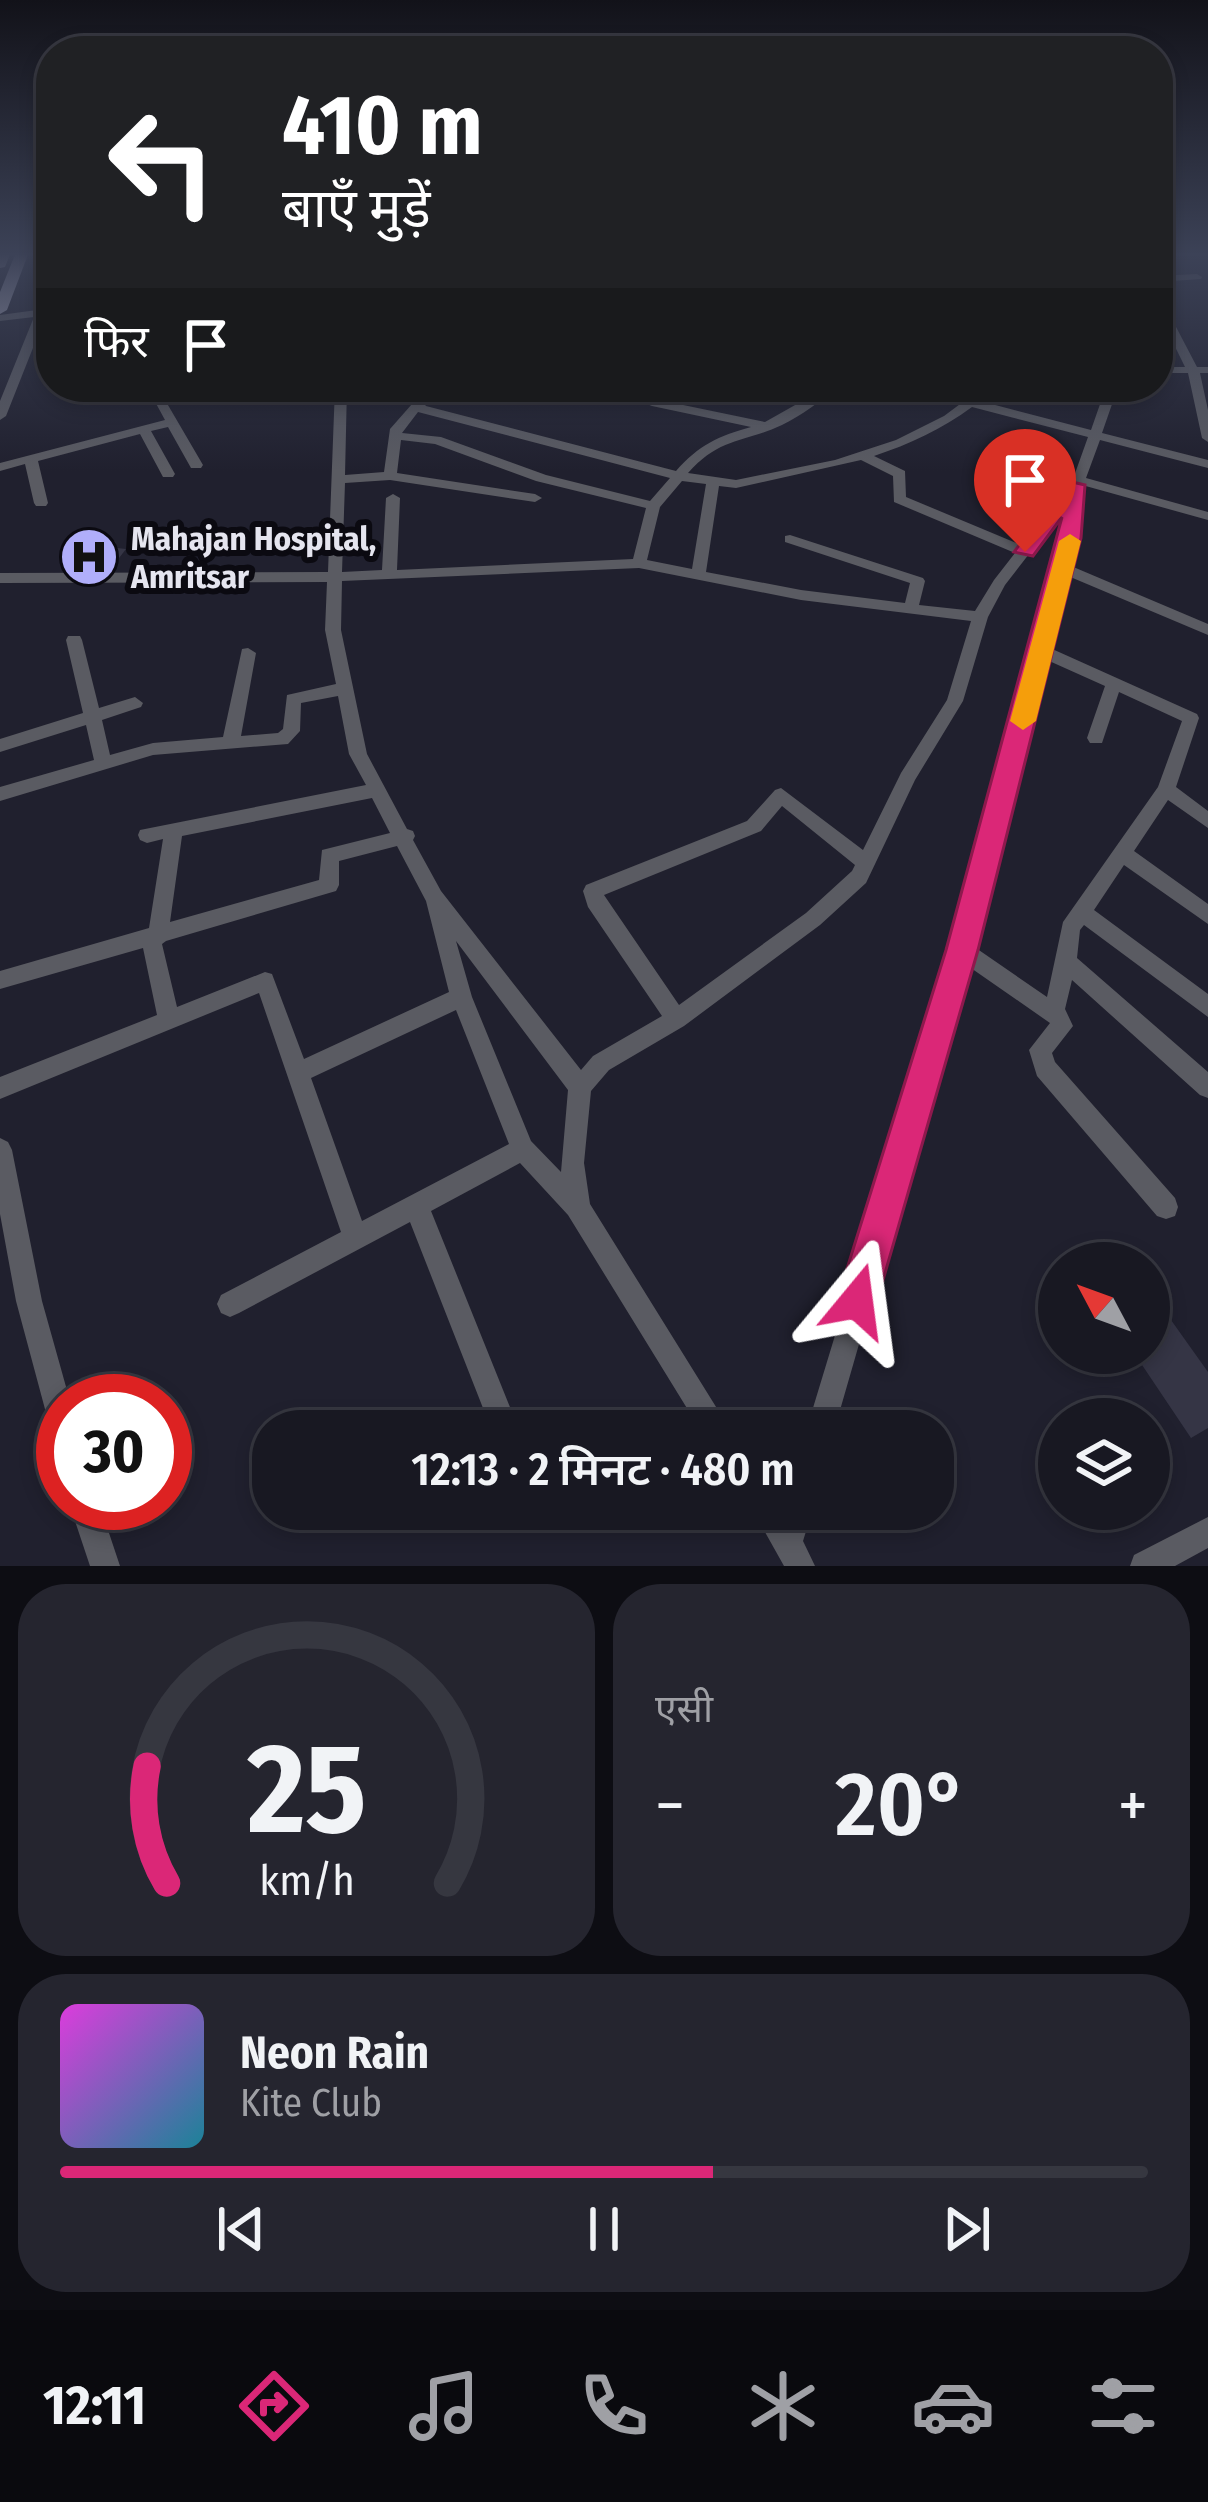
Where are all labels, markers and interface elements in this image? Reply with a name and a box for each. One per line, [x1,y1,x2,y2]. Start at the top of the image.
text: 410 m [282,75,483,176]
icon: left [84,84,240,240]
text: बाएँ मुड़ें [282,177,431,241]
icon: arrive [173,312,239,378]
text: फिर [84,315,149,369]
pin [974,429,1076,552]
icon: arrive [992,447,1058,513]
place label: Mahajan Hospital, Amritsar [130,519,376,597]
hospital icon: Mahajan Hospital, Amritsar [58,526,120,588]
position arrow [794,1238,920,1364]
north arrow [1038,1242,1170,1374]
map controls [1038,1242,1170,1530]
speed limit sign: 30 [36,1374,192,1530]
button: layers [1038,1398,1170,1530]
text: 12:13 · 2 मिनट · 480 m [411,1443,795,1497]
text: एसी [655,1686,713,1732]
text: 25 [246,1715,366,1865]
text: 20° [835,1751,967,1859]
text: − [655,1766,685,1845]
text: + [1118,1766,1148,1845]
text: km/h [259,1855,354,1906]
text: Neon Rain [240,2026,429,2080]
text: Kite Club [240,2080,382,2126]
icon: previous [208,2196,274,2262]
icon: pause [571,2196,637,2262]
icon: next [934,2196,1000,2262]
icon: directions [232,2364,316,2448]
icon: music [402,2364,486,2448]
icon: phone [572,2364,656,2448]
icon: climate [741,2364,825,2448]
icon: car [911,2364,995,2448]
icon: filters [1081,2364,1165,2448]
text: 12:11 [43,2374,146,2438]

